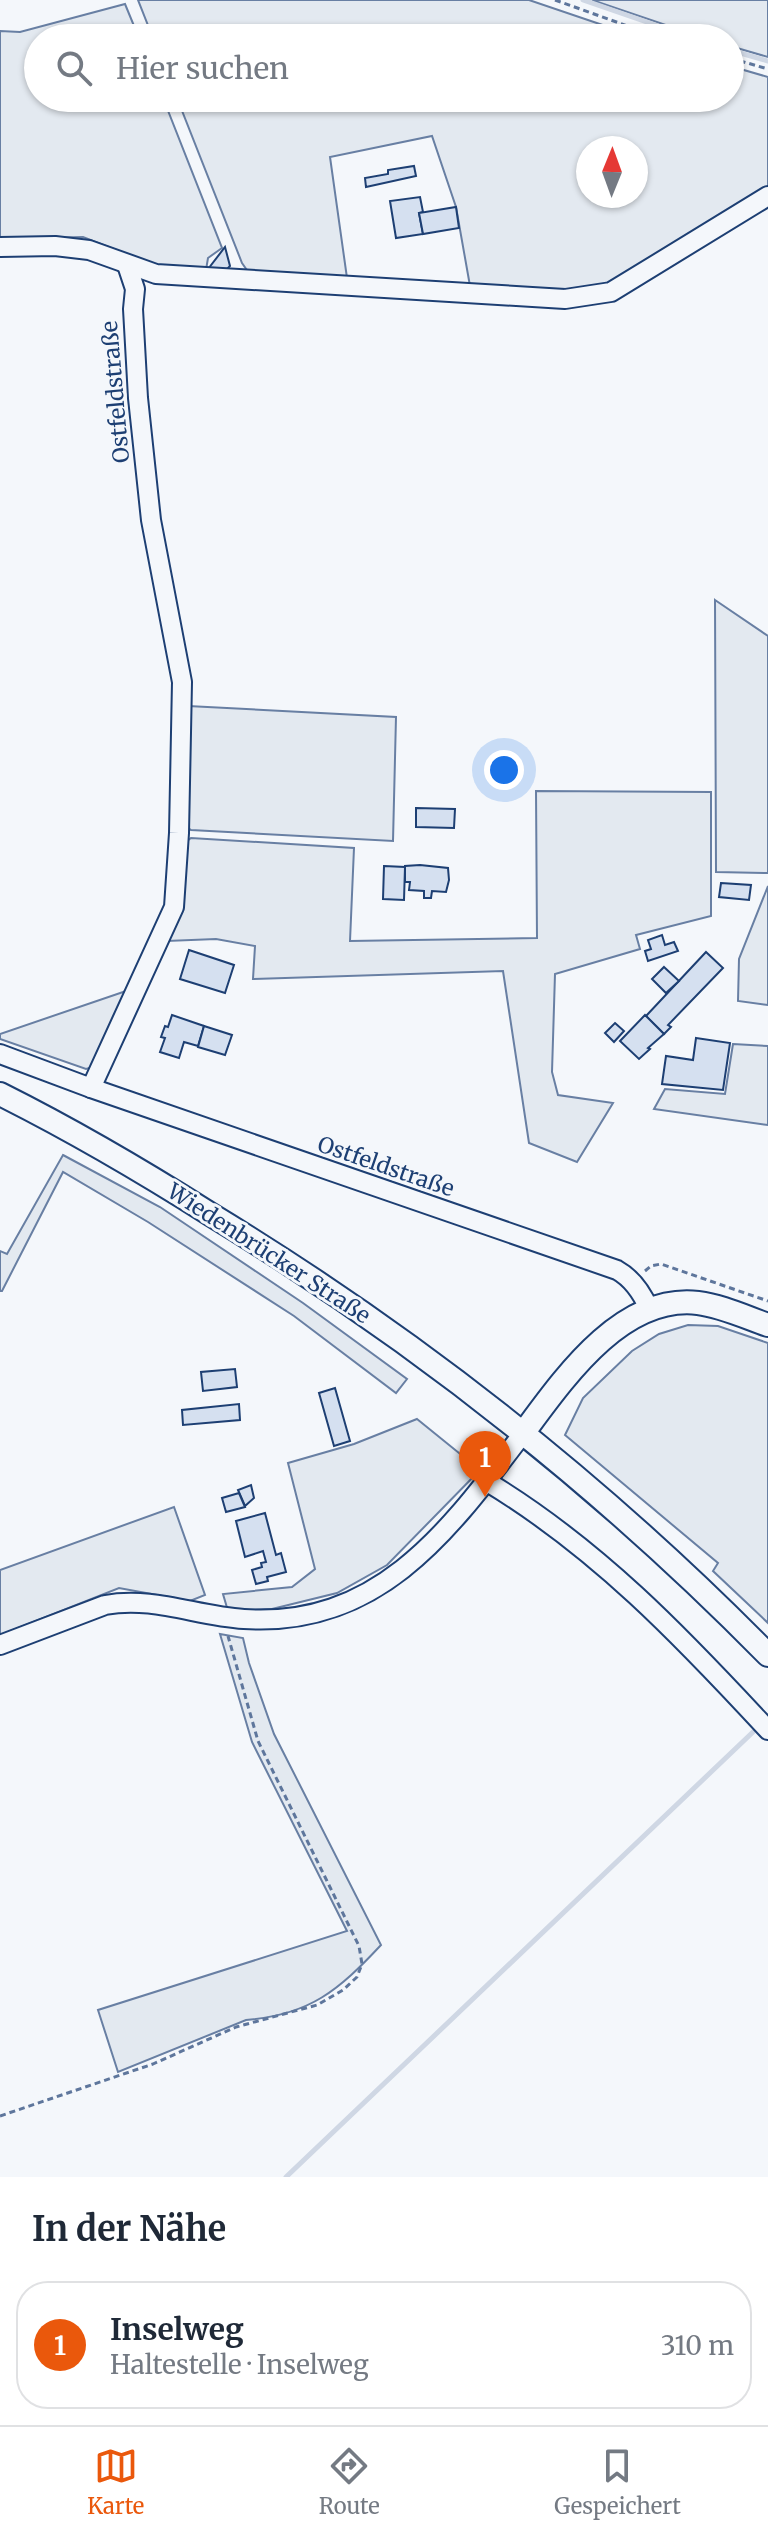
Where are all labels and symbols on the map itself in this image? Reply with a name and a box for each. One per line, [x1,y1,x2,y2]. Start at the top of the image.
north arrow [576,136,648,208]
street label: Ostfeldstraße [95,320,135,464]
your location [484,750,524,790]
street label: Ostfeldstraße [314,1130,458,1202]
street label: Wiedenbrücker Straße [161,1176,376,1329]
pin: 1 [459,1431,511,1497]

